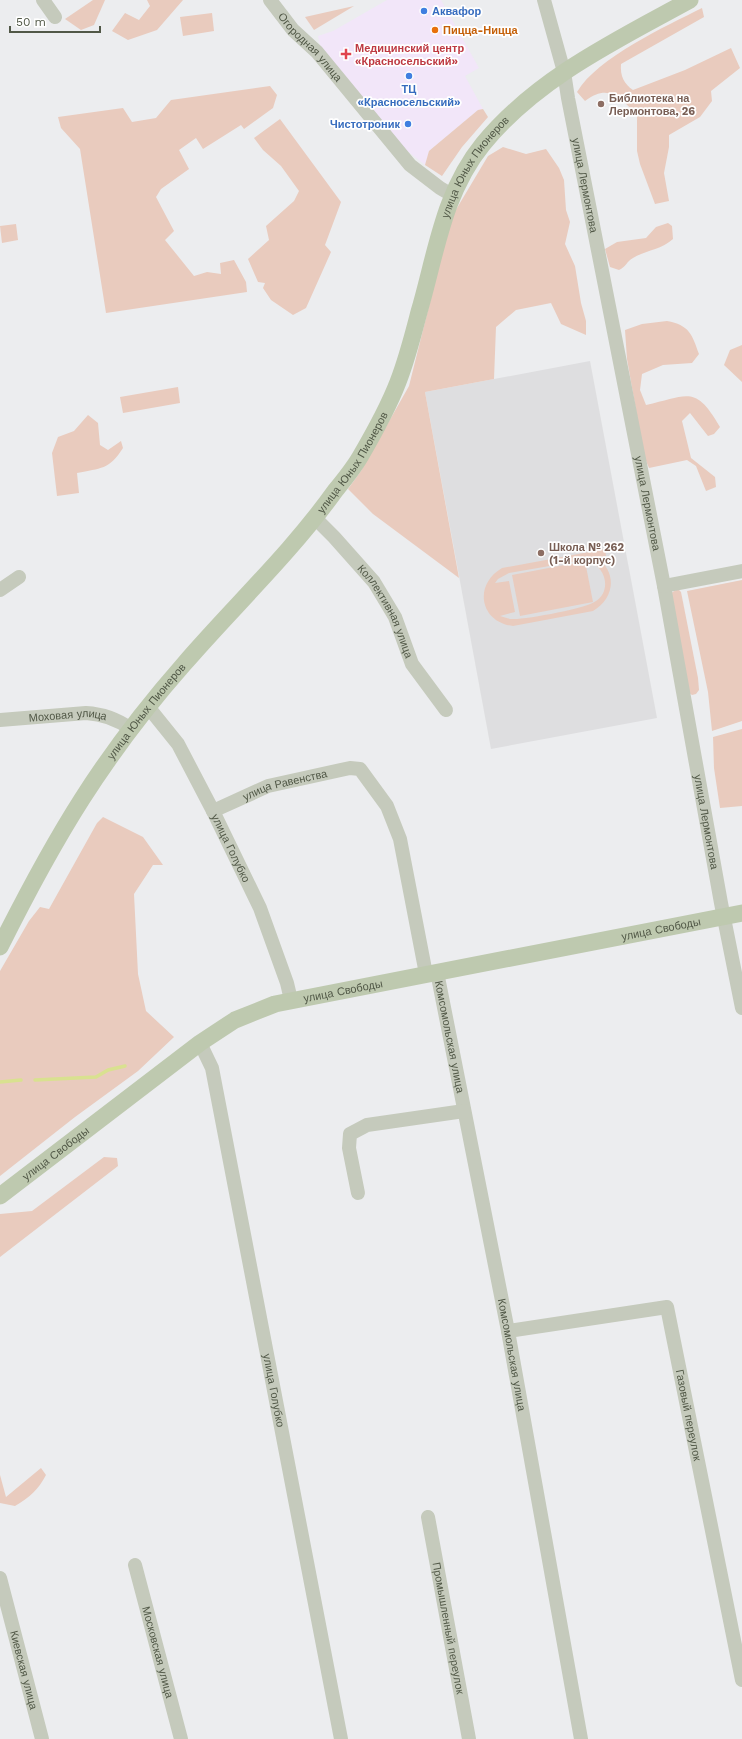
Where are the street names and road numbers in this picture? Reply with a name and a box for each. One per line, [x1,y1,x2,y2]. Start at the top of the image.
street label: Огородная улица [275,10,345,85]
street label: улица Юных Пионеров [439,114,512,220]
street label: улица Лермонтова [569,137,601,235]
street label: улица Юных Пионеров [315,410,391,516]
street label: улица Лермонтова [632,455,663,553]
street label: Коллективная улица [355,562,416,661]
street label: улица Юных Пионеров [105,661,189,762]
street label: Моховая улица [28,707,109,725]
street label: улица Равенства [241,767,329,804]
street label: улица Лермонтова [691,773,721,871]
street label: улица Голубко [208,812,253,885]
street label: улица Свободы [620,915,702,943]
street label: улица Свободы [302,977,384,1005]
street label: Комсомольская улица [432,980,467,1095]
street label: улица Свободы [20,1124,92,1183]
street label: Комсомольская улица [495,1297,528,1413]
street label: улица Голубко [260,1353,287,1428]
street label: Газовый переулок [673,1368,704,1462]
street label: Промышленный переулок [429,1561,467,1695]
street label: Московская улица [139,1605,176,1700]
street label: Киевская улица [7,1629,40,1712]

